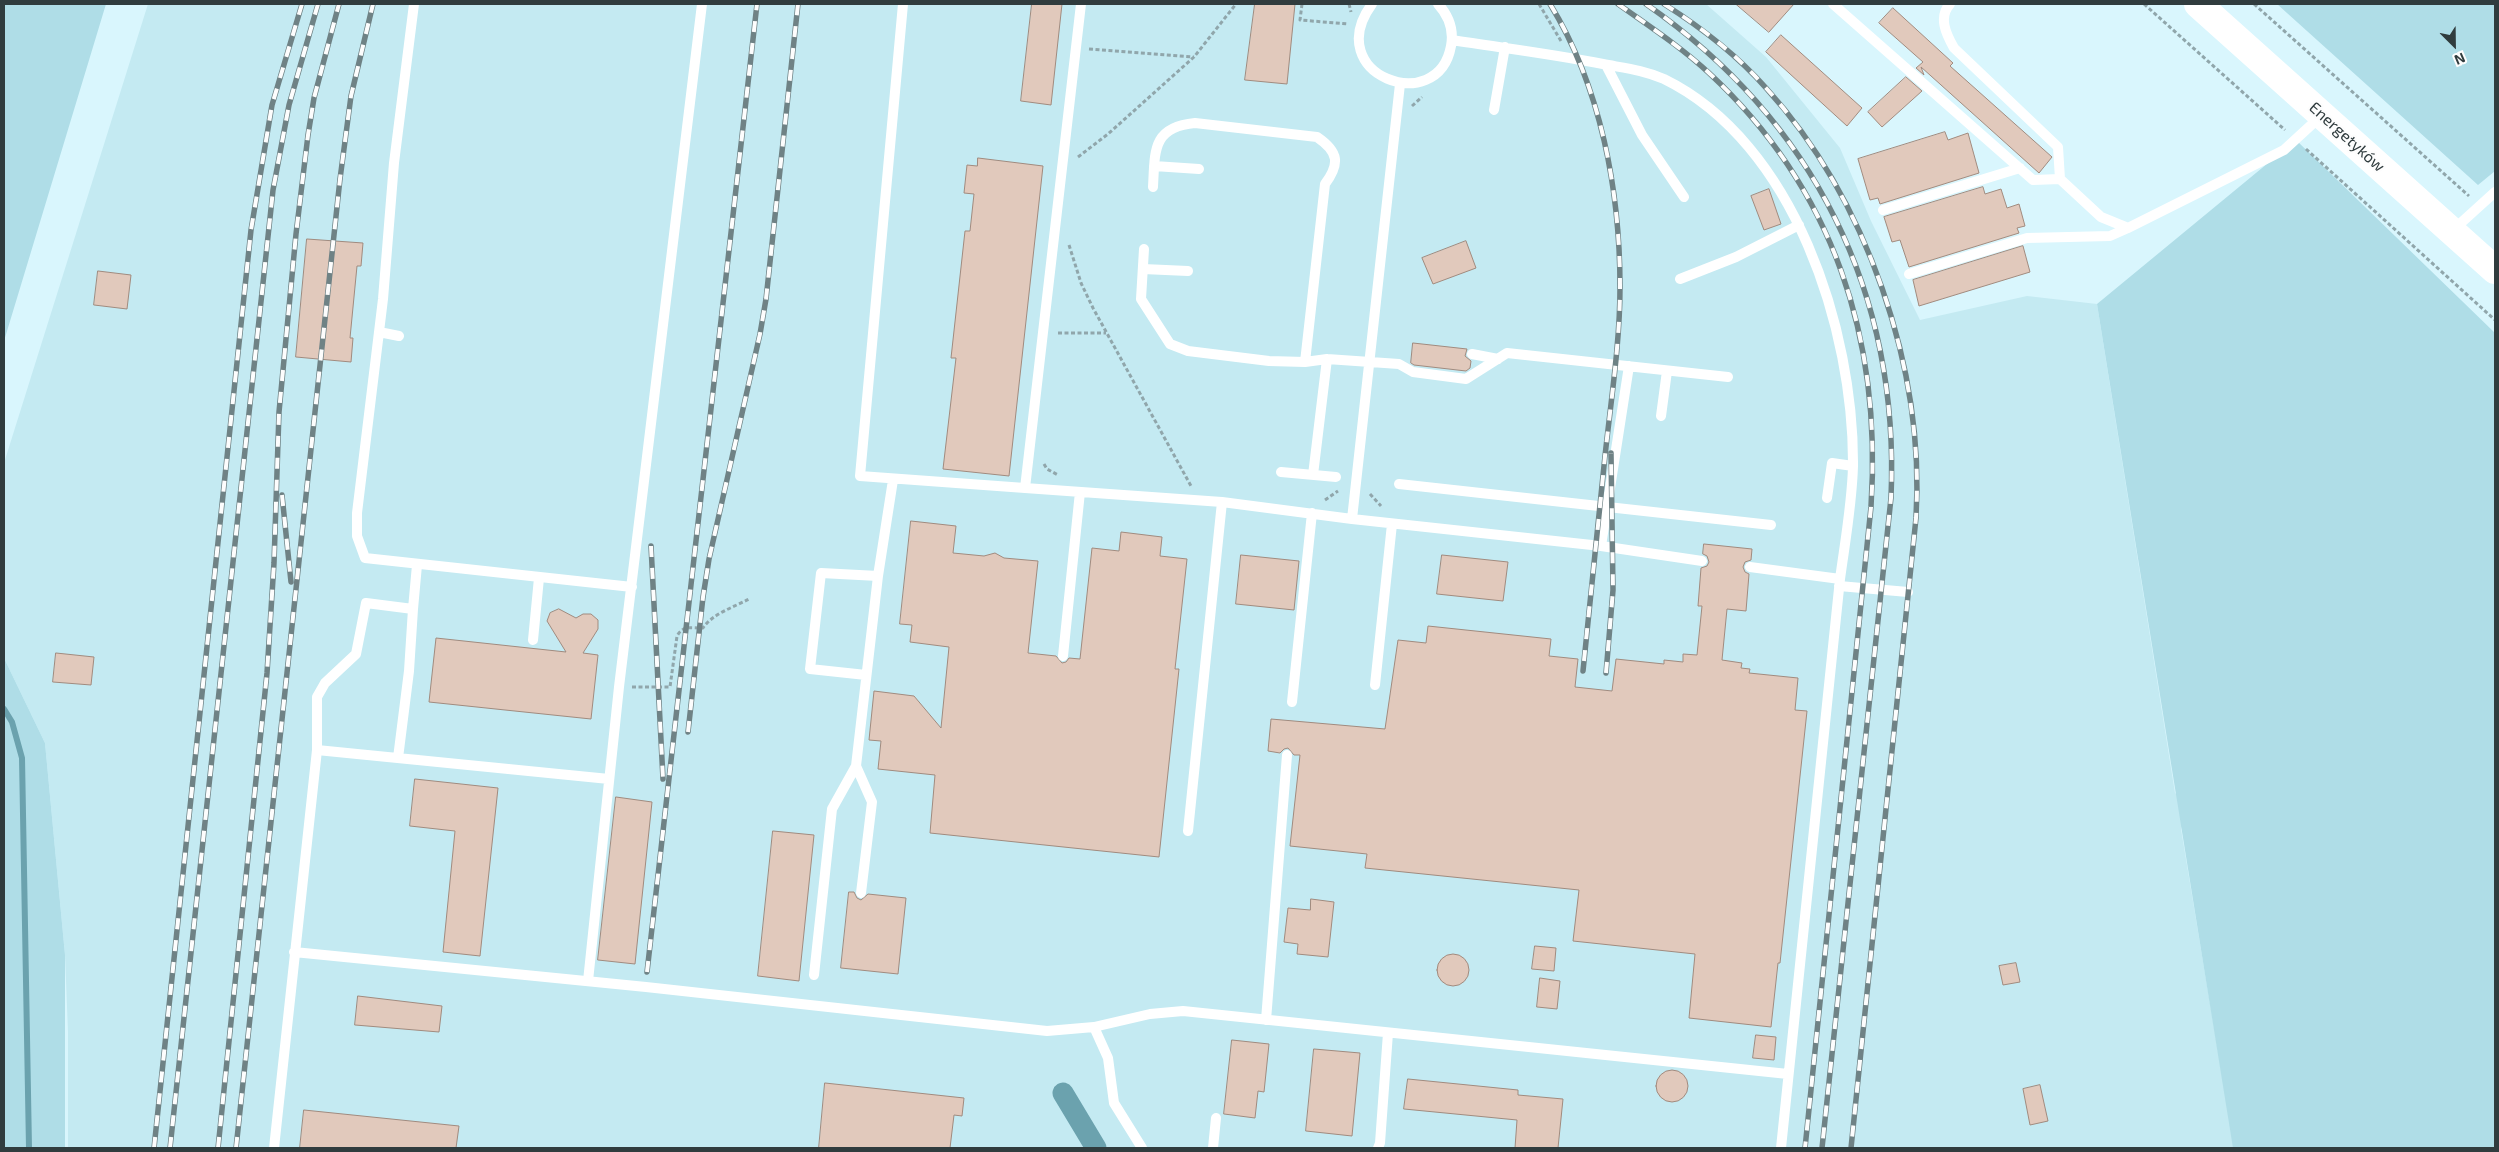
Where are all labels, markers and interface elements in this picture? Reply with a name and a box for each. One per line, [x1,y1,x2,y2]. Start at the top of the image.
north arrow [2429,20,2479,70]
text: N [2452,49,2468,69]
street label: Energetyków [2305,98,2389,176]

